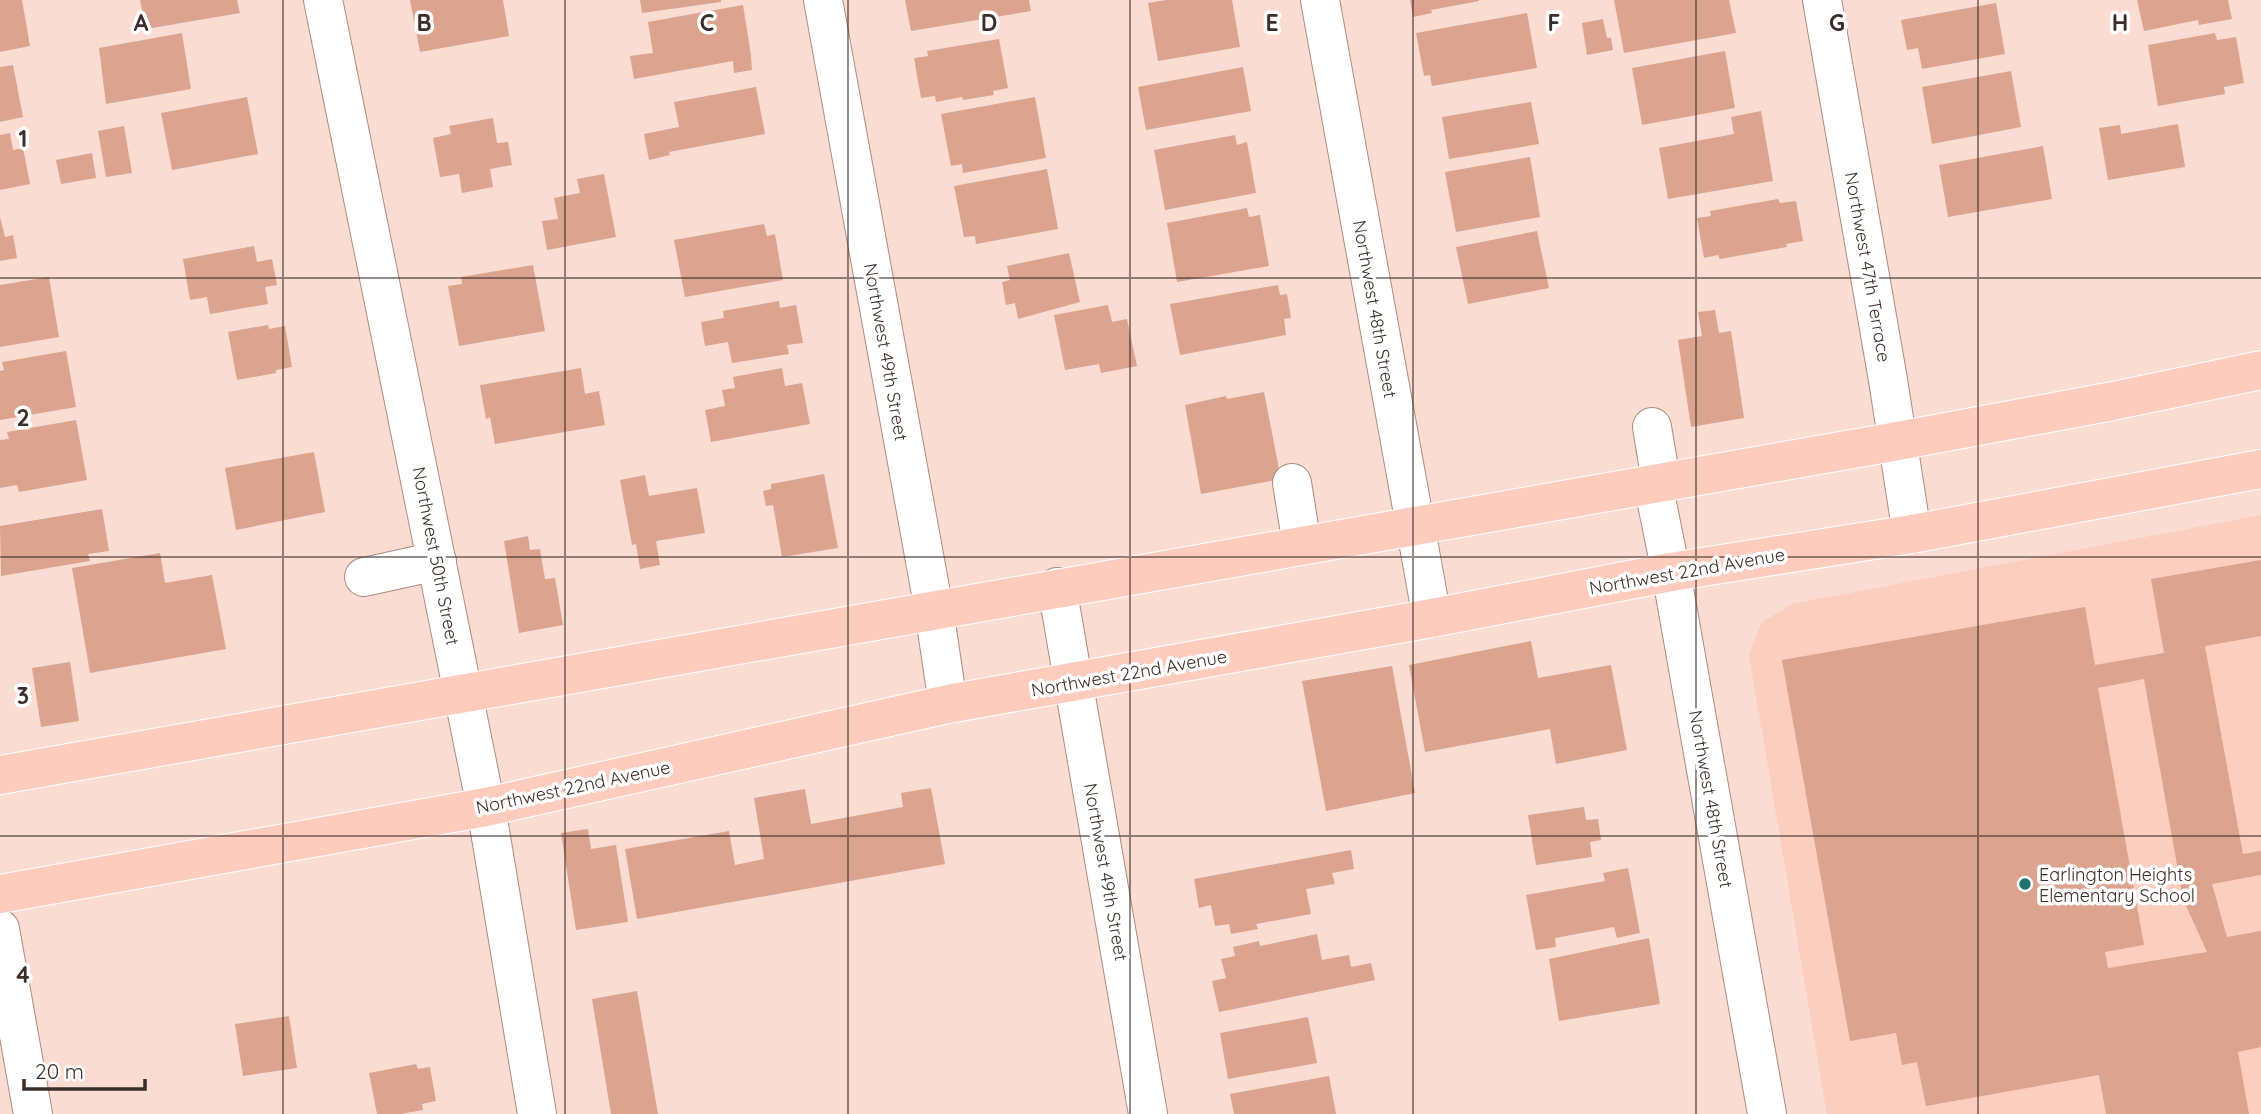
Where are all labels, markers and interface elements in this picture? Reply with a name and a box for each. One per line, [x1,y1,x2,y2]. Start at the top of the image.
text: A [134,8,149,37]
text: B [416,8,432,37]
text: C [700,8,714,37]
text: D [981,8,997,37]
text: E [1265,8,1279,37]
text: F [1548,8,1560,37]
text: G [1829,8,1845,37]
text: H [2112,8,2128,37]
text: 1 [19,124,27,153]
street label: Northwest 47th Terrace [1840,170,1896,364]
street label: Northwest 48th Street [1348,218,1402,400]
street label: Northwest 49th Street [859,261,913,443]
text: 2 [16,403,30,432]
street label: Northwest 50th Street [407,465,465,647]
street label: Northwest 22nd Avenue [1587,542,1787,600]
street label: Northwest 22nd Avenue [1029,644,1229,702]
text: 3 [17,681,29,710]
street label: Northwest 48th Street [1684,708,1738,890]
street label: Northwest 22nd Avenue [474,755,672,819]
street label: Northwest 49th Street [1079,781,1133,963]
place label: Earlington Heights Elementary School [2039,863,2195,907]
marker: Earlington Heights Elementary School [2017,876,2033,892]
text: 4 [16,960,30,989]
scale bar [24,1048,145,1092]
text: 20 m [35,1058,84,1084]

